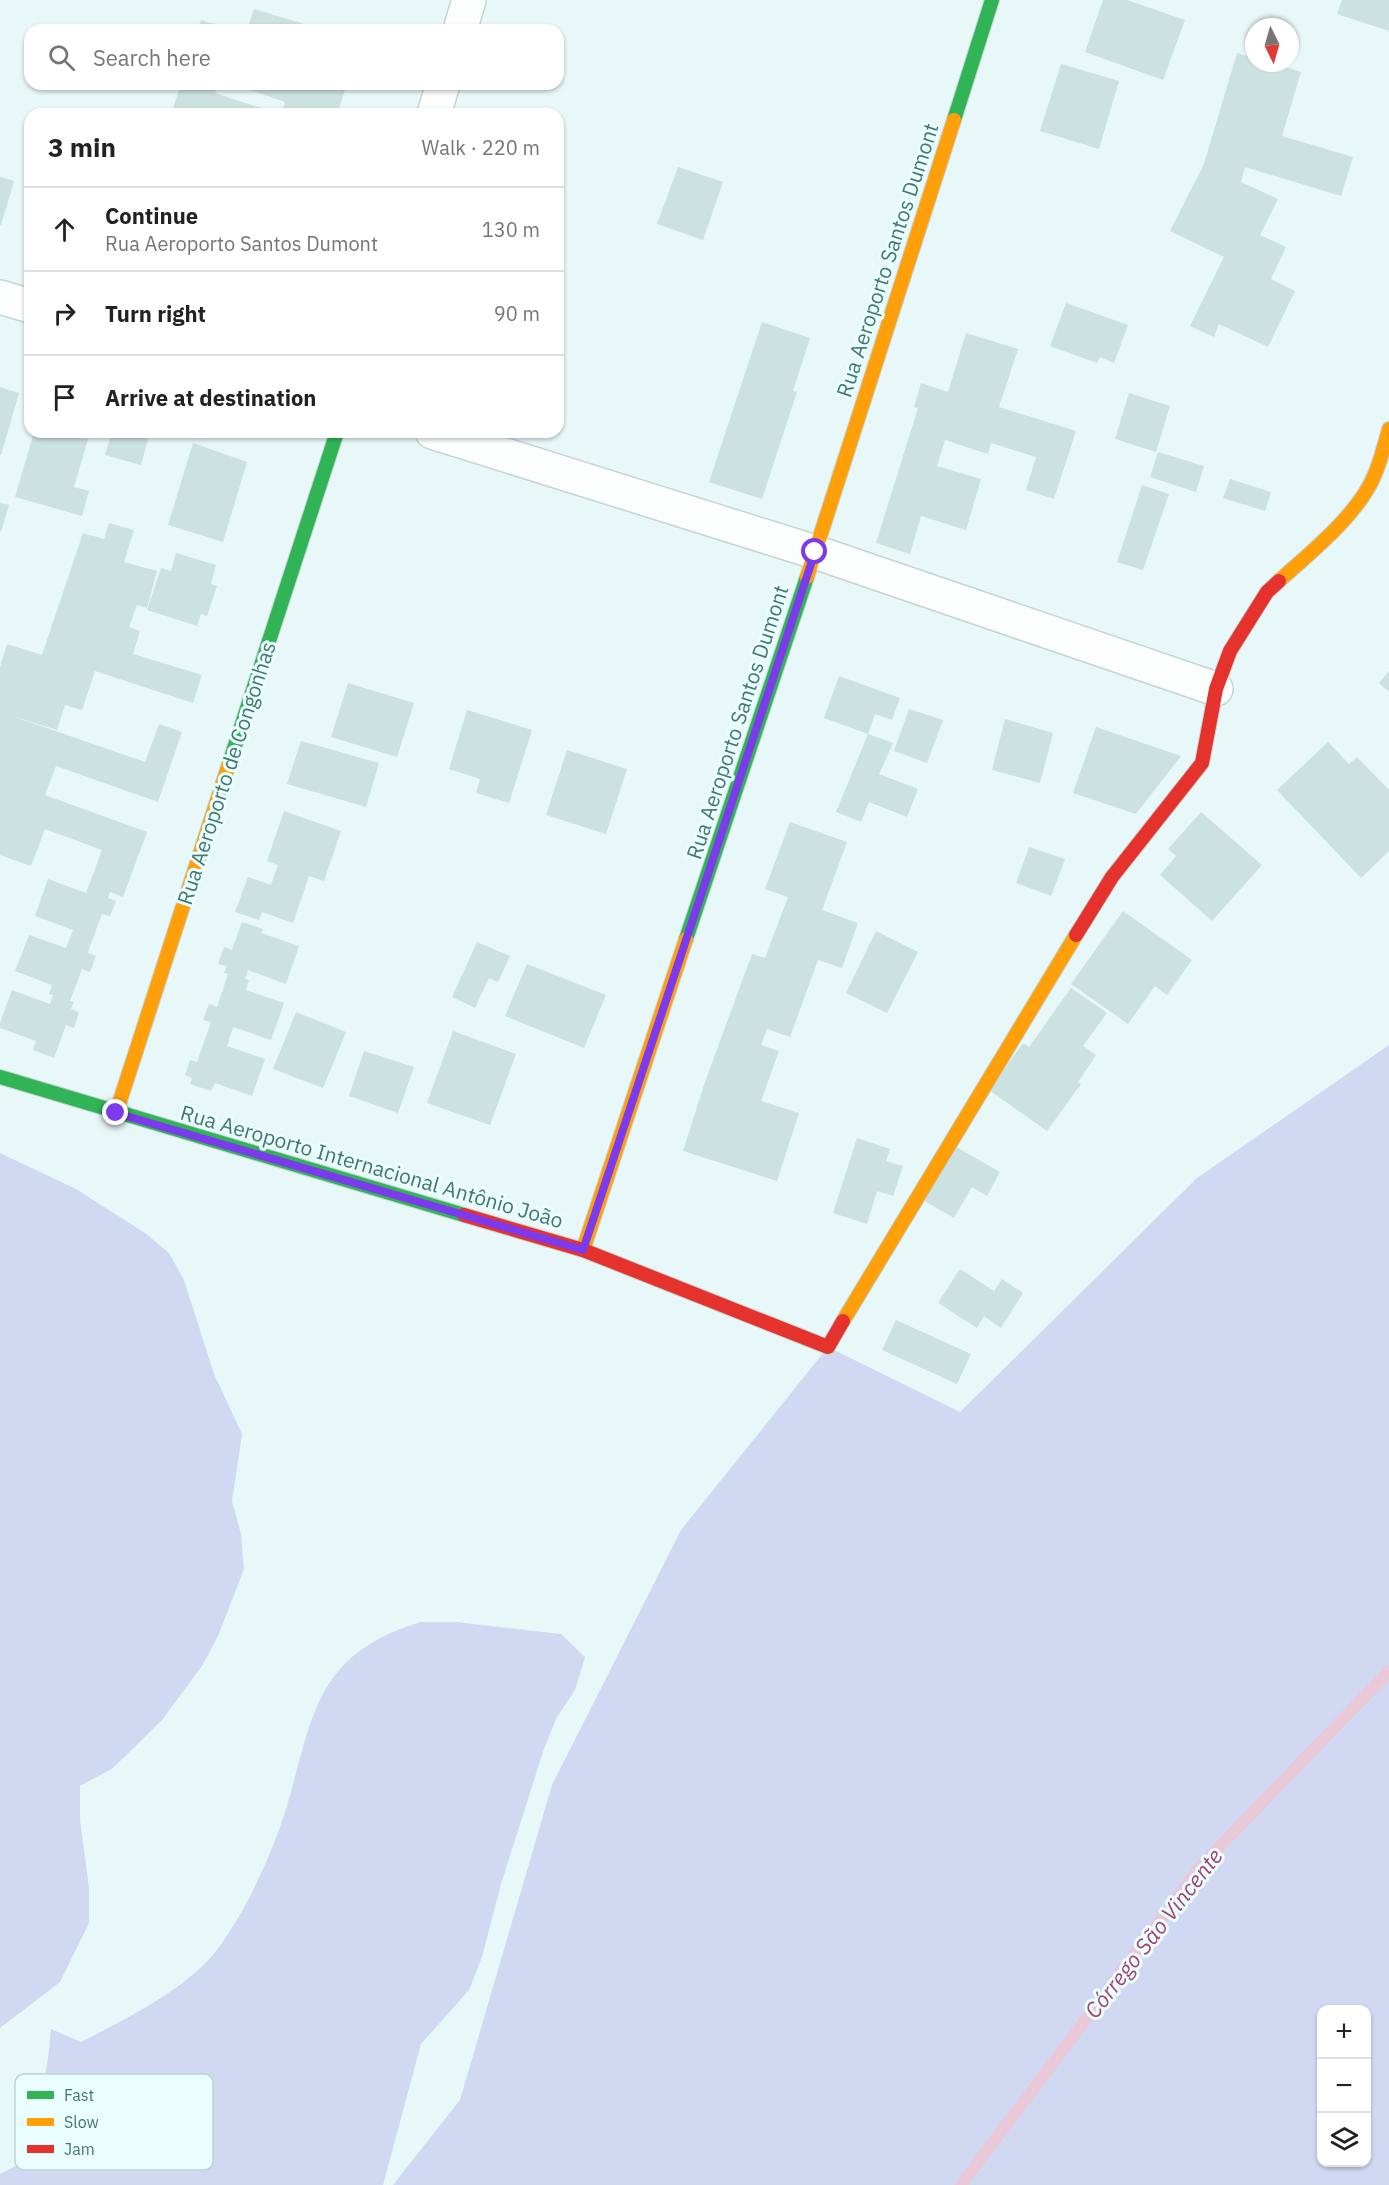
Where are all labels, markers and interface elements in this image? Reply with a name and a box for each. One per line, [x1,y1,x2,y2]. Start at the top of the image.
north arrow [1245,18,1299,72]
search box [24,24,564,90]
icon: search [45,41,78,74]
text: Search here [93,43,211,72]
street label: Rua Aeroporto Santos Dumont [829,119,945,401]
text: 3 min [48,130,116,164]
text: Walk · 220 m [422,134,540,161]
text: Continue [105,201,198,230]
icon: ahead [48,213,81,246]
text: 130 m [482,216,540,243]
text: Rua Aeroporto Santos Dumont [105,230,378,257]
icon: right [48,297,81,330]
text: Turn right [105,299,206,328]
text: 90 m [494,300,540,327]
icon: arrive [48,381,81,414]
text: Arrive at destination [105,383,316,412]
route start [801,538,827,564]
street label: Rua Aeroporto Santos Dumont [679,581,795,863]
street label: Rua Aeroporto de Congonhas [170,638,282,908]
street label: Rua Aeroporto Internacional Antônio João [177,1098,567,1234]
route end [102,1099,128,1125]
water label: Córrego São Vincente [1078,1842,1228,2024]
map controls [1317,2005,1371,2167]
button: + [1317,2005,1371,2059]
button: − [1317,2059,1371,2113]
legend [15,2074,213,2170]
text: Fast [64,2085,94,2105]
text: Slow [64,2112,99,2132]
button: layers [1317,2113,1371,2167]
text: Jam [64,2139,95,2159]

